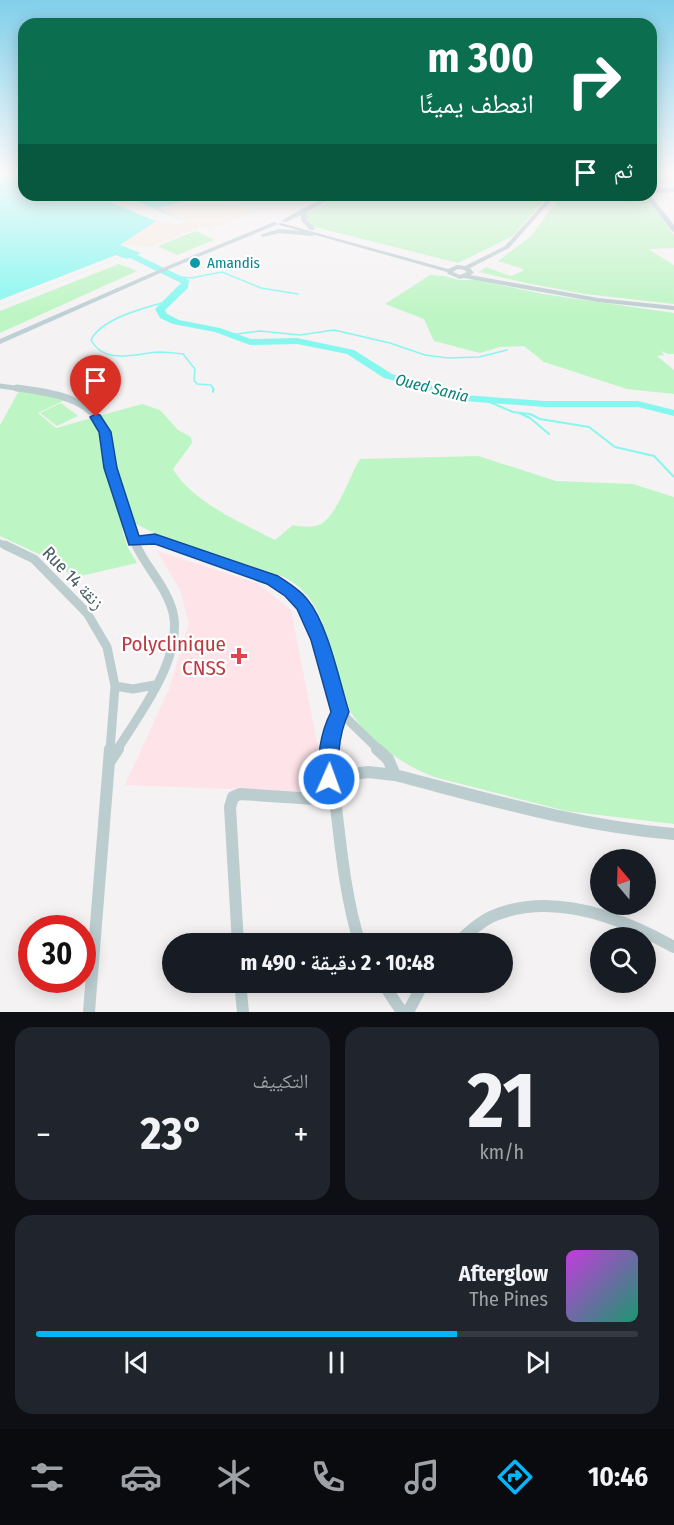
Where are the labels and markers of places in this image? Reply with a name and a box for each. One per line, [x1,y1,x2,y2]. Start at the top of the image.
place label: Amandis [207,254,260,272]
marker: Amandis [188,256,202,270]
pin [70,355,121,417]
place label: Polyclinique CNSS [121,631,226,681]
marker: Polyclinique CNSS [230,647,248,665]

